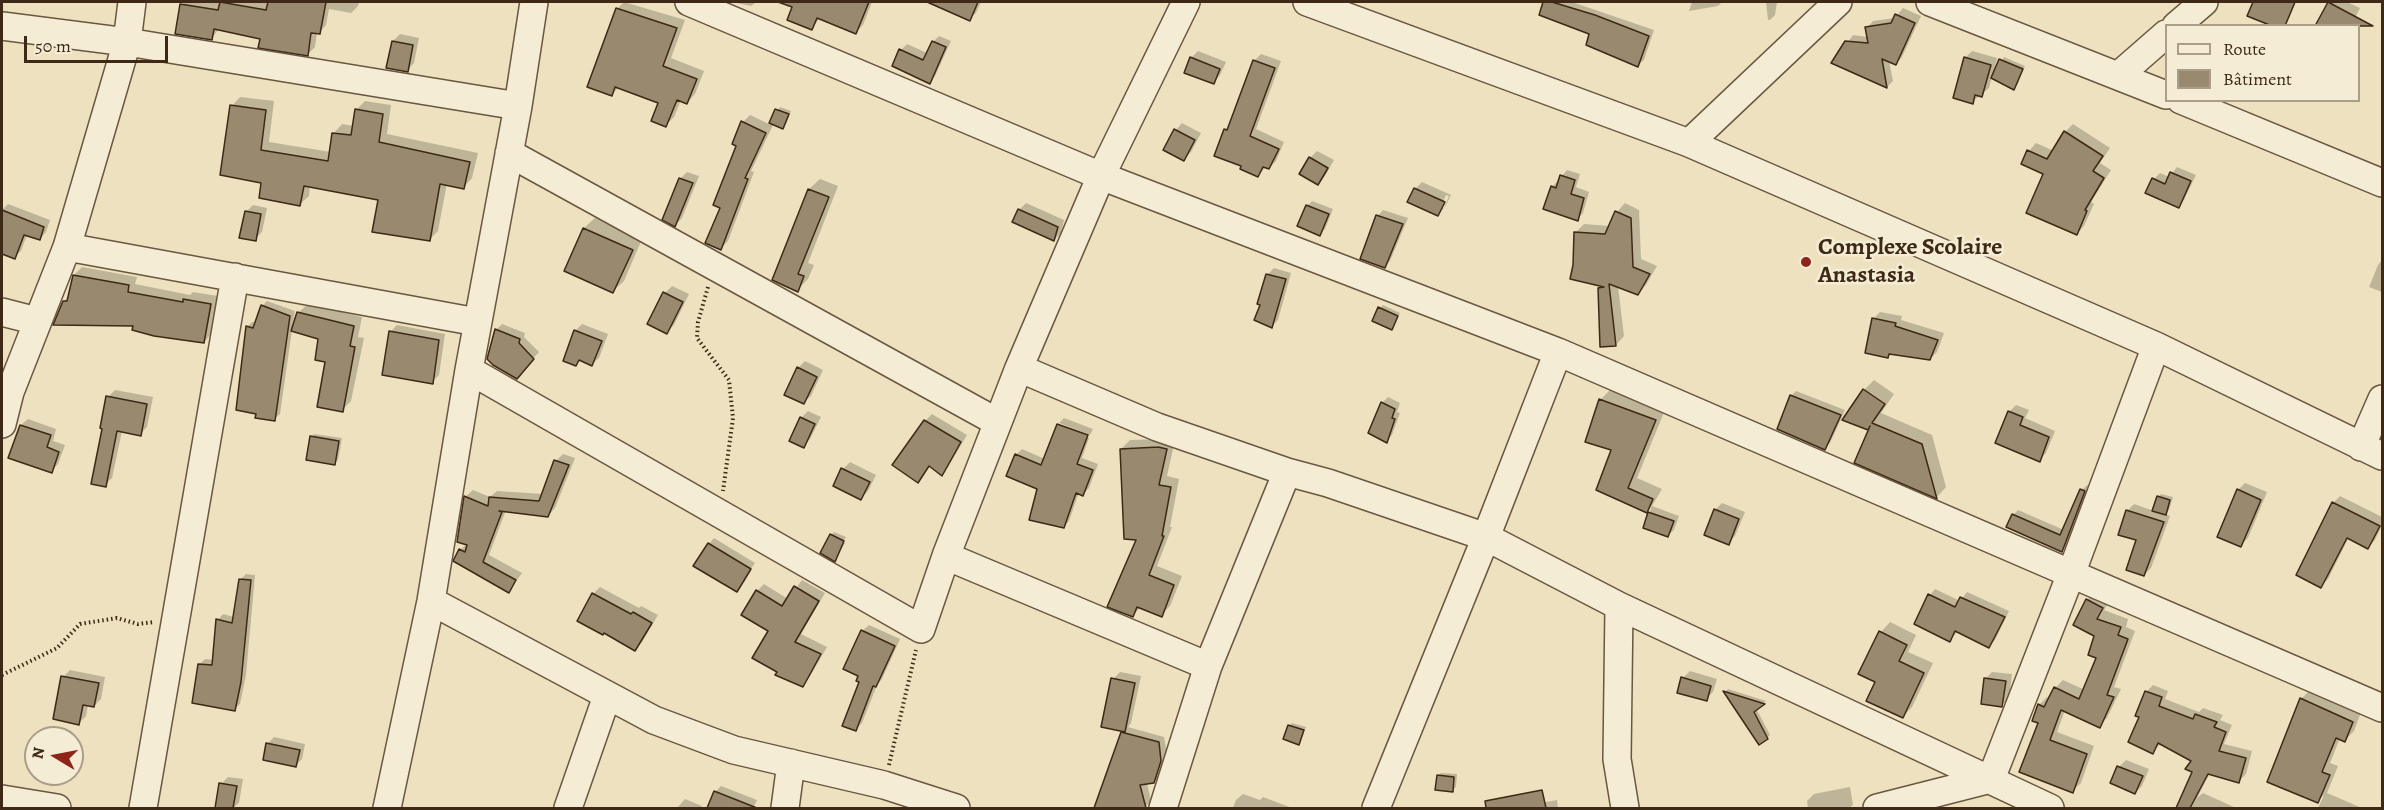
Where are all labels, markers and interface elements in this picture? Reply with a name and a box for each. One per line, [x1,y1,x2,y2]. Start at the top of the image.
scale bar [27,24,171,62]
legend [2165,24,2360,102]
text: 50 m [35,34,71,58]
text: Route [2223,37,2266,61]
text: Bâtiment [2223,67,2292,91]
place label: Complexe Scolaire Anastasia [1818,234,2002,290]
marker: Complexe Scolaire Anastasia [1799,255,1813,269]
north arrow [24,726,84,786]
text: N [26,746,50,761]

